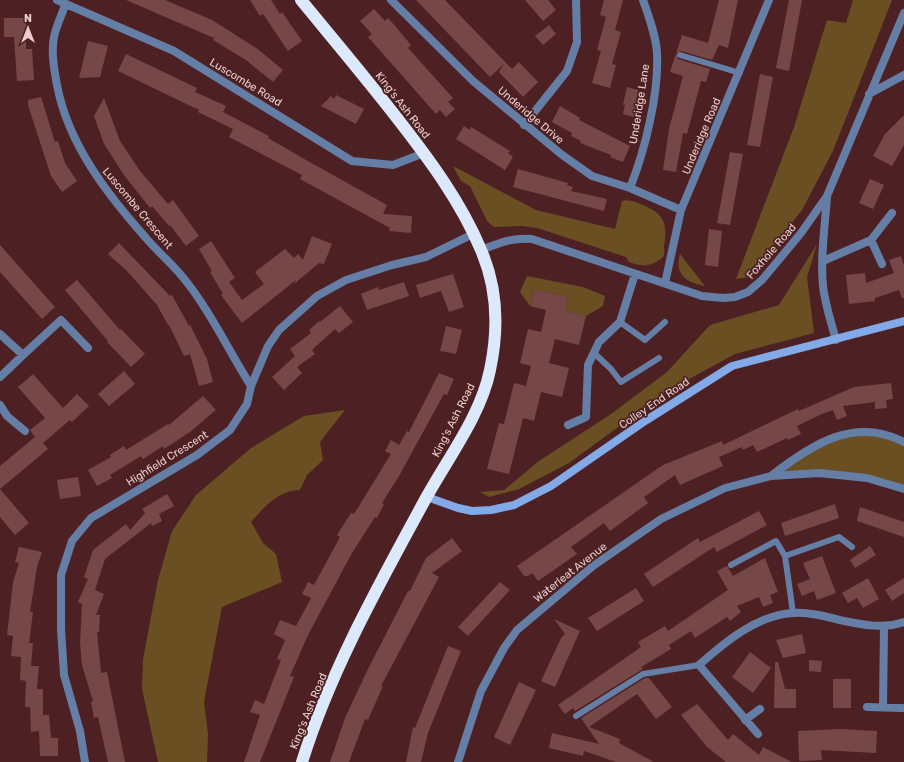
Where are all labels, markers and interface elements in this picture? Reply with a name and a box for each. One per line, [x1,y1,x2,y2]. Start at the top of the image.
north arrow [8,8,48,48]
text: N [24,12,32,25]
street label: Luscombe Road [207,56,284,109]
street label: Underidge Lane [627,63,652,145]
street label: King's Ash Road [373,69,433,141]
street label: Underidge Drive [495,84,566,147]
street label: Underidge Road [679,96,723,176]
street label: Luscombe Crescent [100,165,176,252]
street label: Foxhole Road [744,221,799,282]
street label: Colley End Road [617,375,692,432]
street label: King's Ash Road [429,381,478,459]
street label: Highfield Crescent [124,428,211,489]
street label: Waterleat Avenue [531,540,609,605]
street label: King's Ash Road [287,671,330,751]

